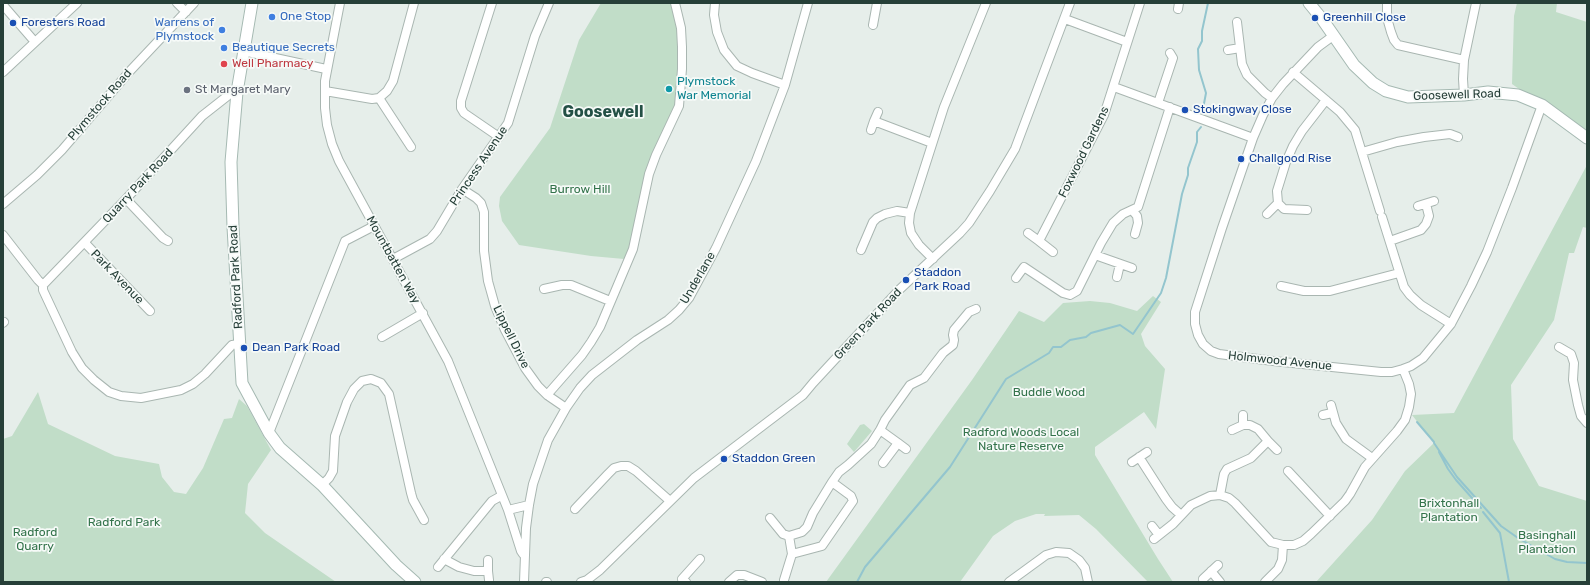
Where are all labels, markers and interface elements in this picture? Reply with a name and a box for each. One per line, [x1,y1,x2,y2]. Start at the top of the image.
place label: One Stop [280,10,331,24]
place label: Greenhill Close [1323,11,1406,25]
marker: One Stop [267,12,277,22]
marker: Greenhill Close [1310,13,1320,23]
place label: Foresters Road [21,16,106,30]
place label: Warrens of Plymstock [155,16,214,44]
marker: Foresters Road [8,18,18,28]
marker: Warrens of Plymstock [217,25,227,35]
place label: Beautique Secrets [232,41,335,55]
marker: Beautique Secrets [219,43,229,53]
place label: Well Pharmacy [232,57,313,71]
marker: Well Pharmacy [219,59,229,69]
street label: Plymstock Road [65,66,135,144]
place label: Plymstock War Memorial [677,75,751,103]
place label: St Margaret Mary [195,83,291,97]
marker: Plymstock War Memorial [664,84,674,94]
marker: St Margaret Mary [182,85,192,95]
street label: Goosewell Road [1413,86,1501,104]
district label: Goosewell [563,102,643,122]
place label: Stokingway Close [1193,103,1292,117]
street label: Foxwood Gardens [1056,104,1112,200]
marker: Stokingway Close [1180,105,1190,115]
street label: Princess Avenue [447,123,511,209]
street label: Quarry Park Road [100,146,176,226]
place label: Challgood Rise [1249,152,1331,166]
marker: Challgood Rise [1236,154,1246,164]
park label: Burrow Hill [550,183,610,197]
street label: Mountbatten Way [363,214,423,306]
street label: Radford Park Road [226,225,246,329]
street label: Park Avenue [88,247,146,307]
street label: Underlane [677,249,719,307]
place label: Staddon Park Road [914,266,970,294]
marker: Staddon Park Road [901,275,911,285]
street label: Green Park Road [831,285,905,363]
street label: Lippell Drive [490,303,532,371]
place label: Dean Park Road [252,341,340,355]
marker: Dean Park Road [239,343,249,353]
street label: Holmwood Avenue [1227,348,1333,374]
park label: Buddle Wood [1013,386,1085,400]
park label: Radford Woods Local Nature Reserve [963,426,1079,454]
place label: Staddon Green [732,452,815,466]
marker: Staddon Green [719,454,729,464]
park label: Brixtonhall Plantation [1419,497,1479,525]
park label: Radford Park [88,516,160,530]
park label: Radford Quarry [13,526,57,554]
park label: Basinghall Plantation [1518,529,1576,557]

